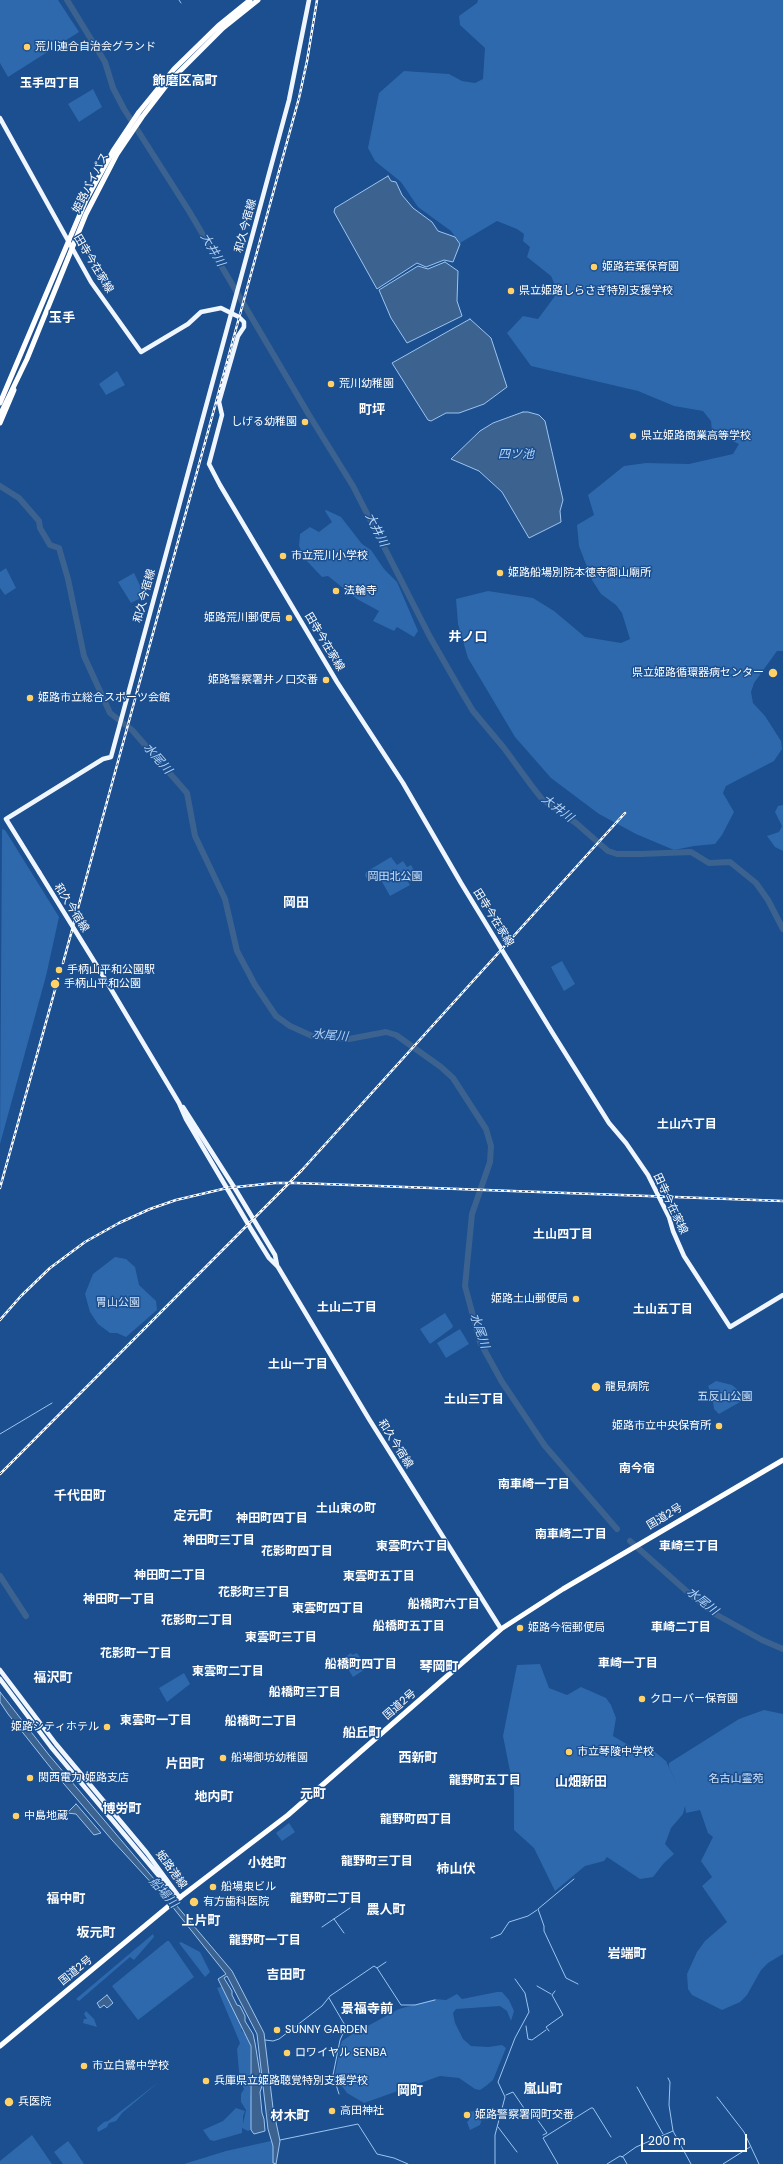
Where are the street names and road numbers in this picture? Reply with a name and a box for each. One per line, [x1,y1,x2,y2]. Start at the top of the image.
street label: 姫路バイパス [70,151,112,215]
street label: 和久今宿線 [233,198,259,254]
street label: 田寺今在家線 [70,232,116,296]
street label: 和久今宿線 [132,568,158,624]
street label: 田寺今在家線 [301,610,347,674]
street label: 和久今宿線 [51,881,91,935]
street label: 田寺今在家線 [470,887,516,949]
street label: 田寺今在家線 [650,1171,690,1237]
street label: 和久今宿線 [375,1417,415,1471]
street label: 国道2号 [645,1501,685,1533]
street label: 国道2号 [381,1687,419,1723]
street label: 姫路港線 [153,1848,189,1892]
street label: 国道2号 [57,1953,95,1989]

